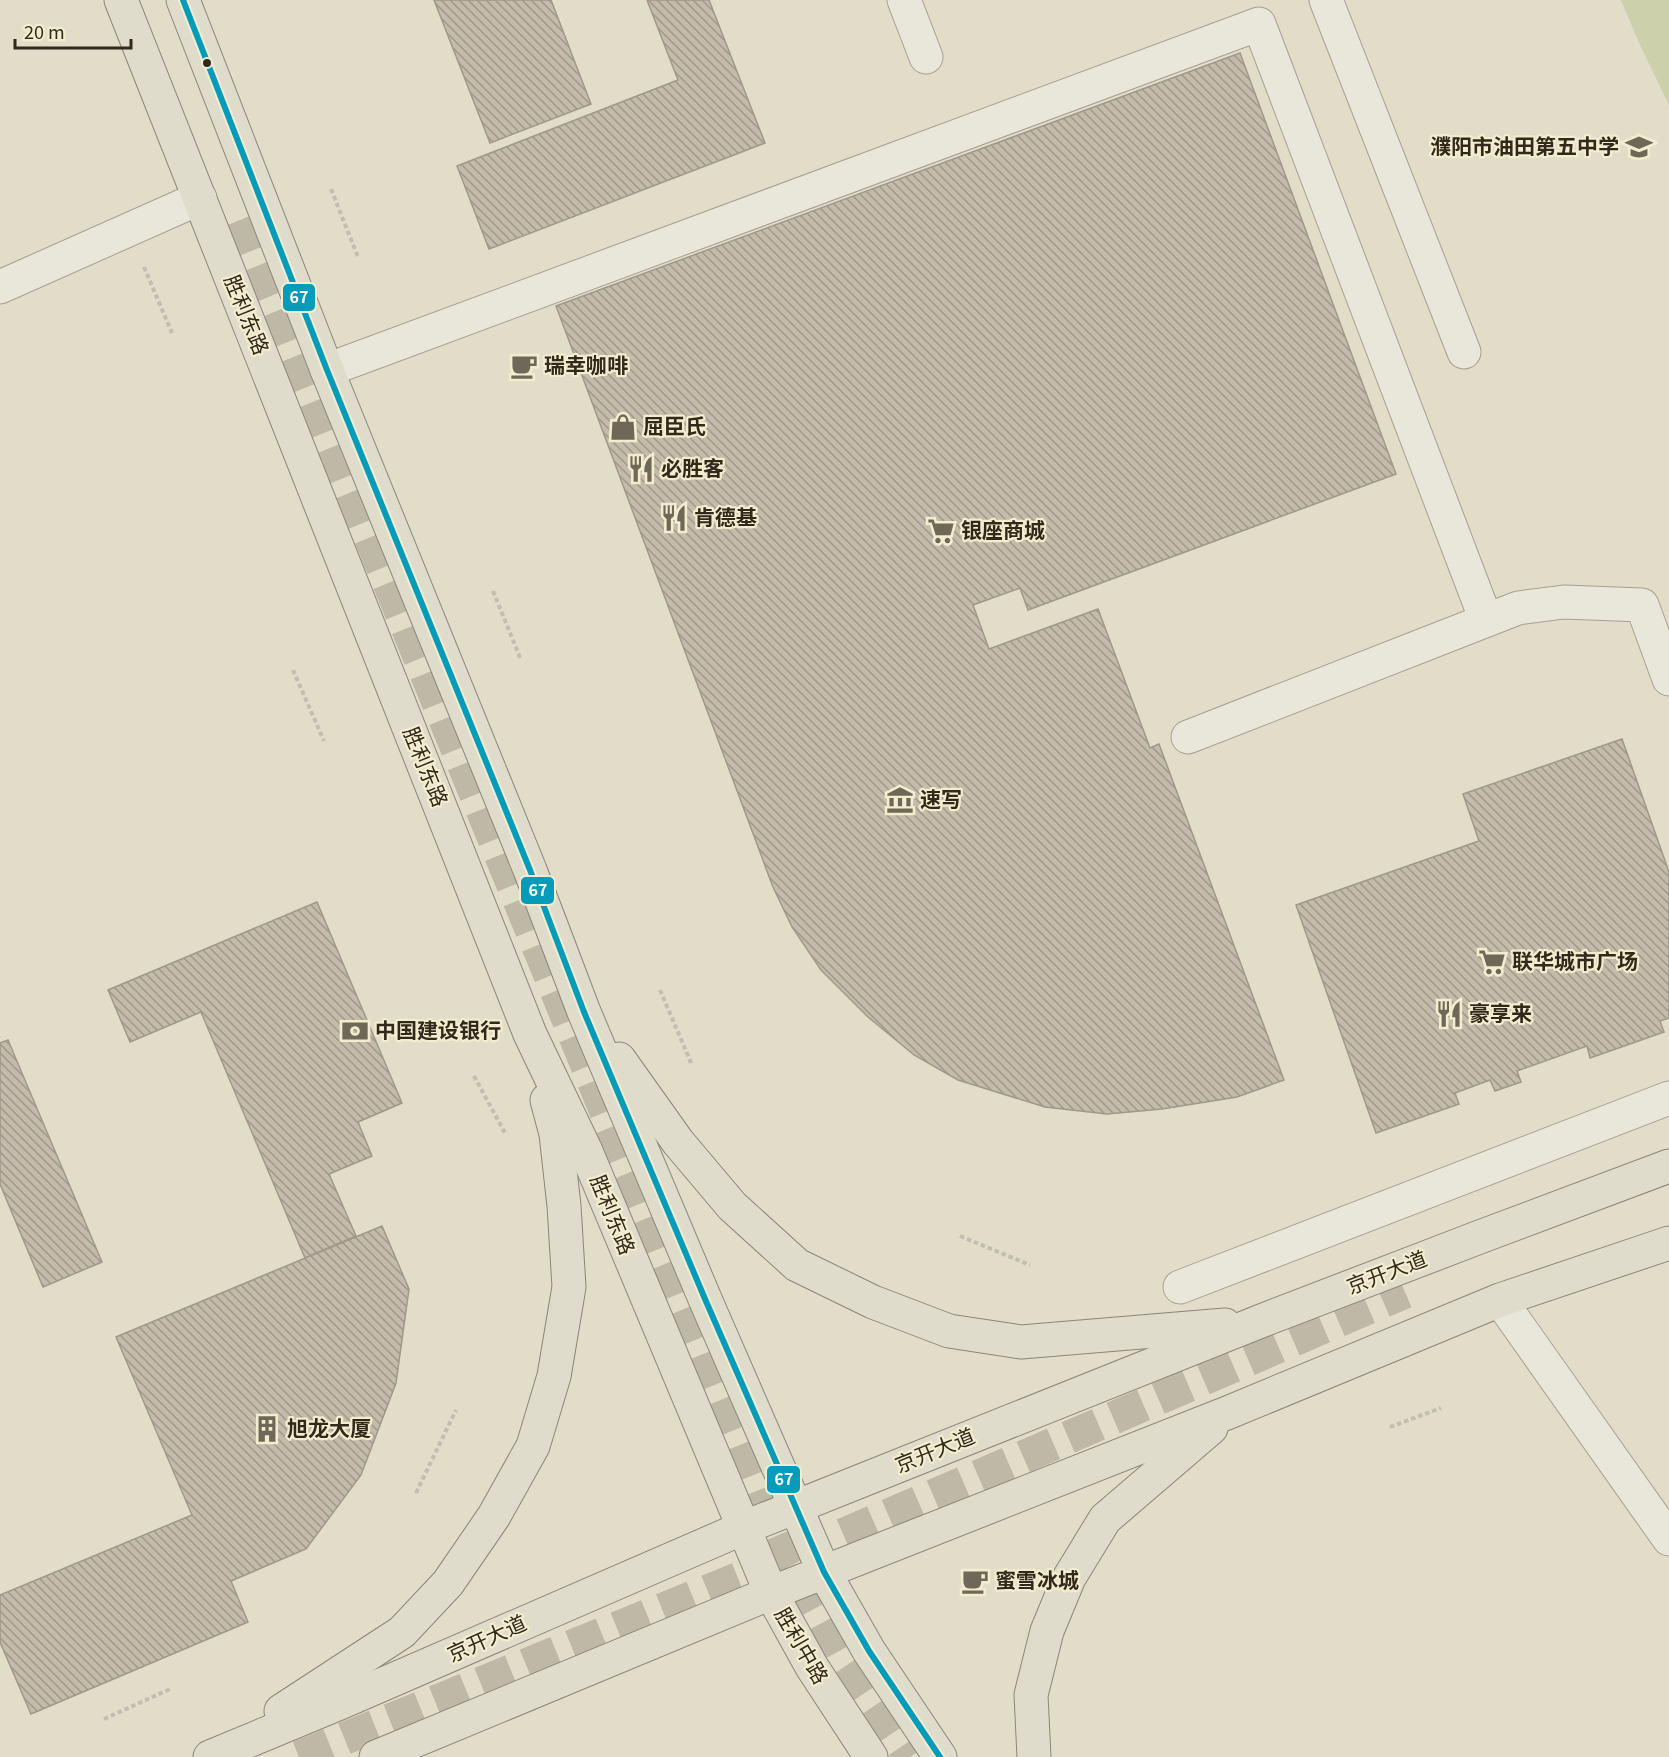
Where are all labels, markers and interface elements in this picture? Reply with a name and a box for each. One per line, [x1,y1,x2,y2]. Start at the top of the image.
scale bar [15,12,130,50]
text: 20 m [24,18,65,44]
unlabelled marker [201,57,213,69]
place label: 濮阳市油田第五中学 [1430,130,1619,160]
school or university icon: 濮阳市油田第五中学 [1624,132,1654,162]
street label: 胜利东路 [218,270,277,359]
line badge: 67 [282,283,316,312]
text: 67 [290,284,308,308]
place label: 瑞幸咖啡 [544,349,628,379]
cafe icon: 瑞幸咖啡 [509,351,539,381]
place label: 屈臣氏 [643,410,706,440]
shop icon: 屈臣氏 [608,412,638,442]
place label: 必胜客 [661,452,724,482]
restaurant icon: 必胜客 [626,454,656,484]
place label: 肯德基 [694,501,757,531]
restaurant icon: 肯德基 [659,503,689,533]
place label: 银座商城 [961,514,1045,544]
supermarket icon: 银座商城 [926,516,956,546]
street label: 胜利东路 [397,722,456,811]
place label: 速写 [920,783,962,813]
museum icon: 速写 [885,785,915,815]
line badge: 67 [520,876,555,905]
text: 67 [529,877,547,901]
place label: 联华城市广场 [1512,945,1638,975]
supermarket icon: 联华城市广场 [1477,947,1507,977]
place label: 豪享来 [1469,997,1532,1027]
restaurant icon: 豪享来 [1434,999,1464,1029]
place label: 中国建设银行 [375,1014,501,1044]
bank icon: 中国建设银行 [340,1016,370,1046]
street label: 胜利东路 [584,1170,643,1259]
street label: 京开大道 [1342,1242,1431,1300]
place label: 旭龙大厦 [287,1412,371,1442]
building icon: 旭龙大厦 [252,1414,282,1444]
street label: 京开大道 [890,1420,979,1479]
line badge: 67 [766,1465,801,1494]
text: 67 [775,1466,793,1490]
place label: 蜜雪冰城 [995,1564,1079,1594]
cafe icon: 蜜雪冰城 [960,1566,990,1596]
street label: 胜利中路 [769,1601,837,1689]
street label: 京开大道 [442,1606,531,1668]

